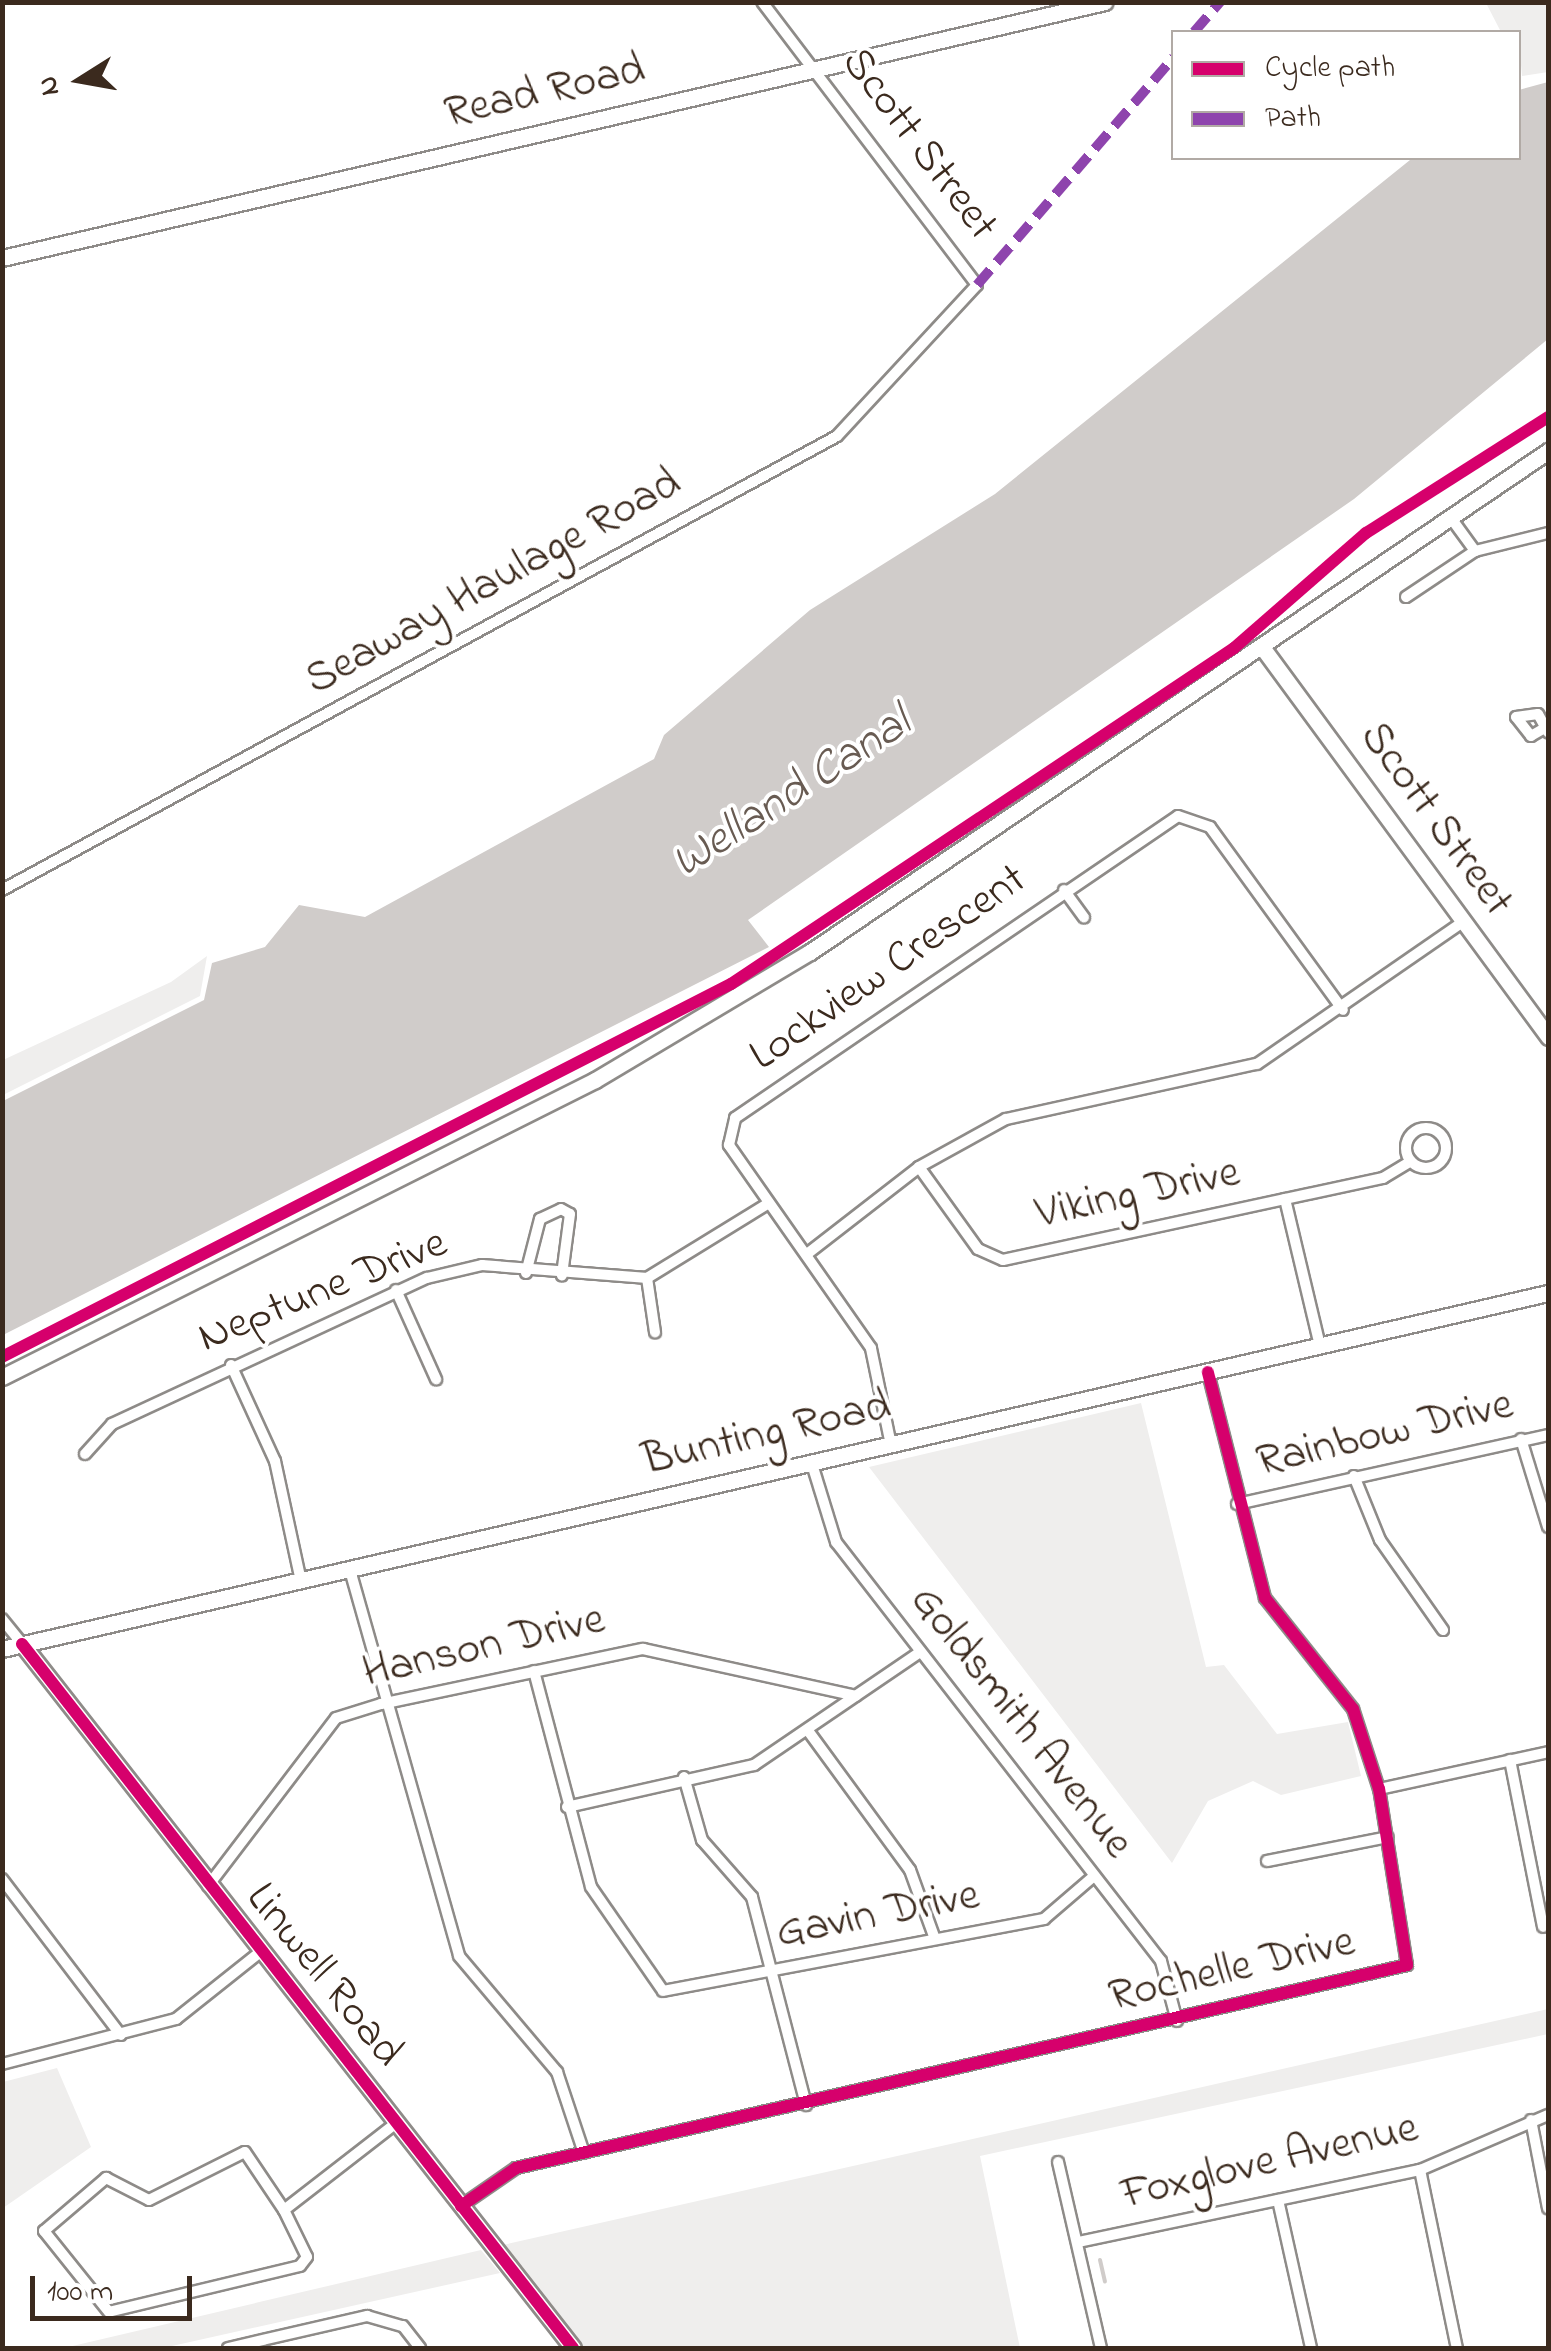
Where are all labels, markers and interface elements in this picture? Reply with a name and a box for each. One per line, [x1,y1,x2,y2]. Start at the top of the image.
north arrow [30,30,130,130]
legend [1171,30,1521,160]
street label: Scott Street [828,38,1008,252]
street label: Read Road [440,44,650,142]
text: Cycle path [1265,47,1395,91]
text: N [28,73,72,99]
text: Path [1265,97,1321,141]
street label: Seaway Haulage Road [297,457,691,709]
water label: Welland Canal [662,695,922,893]
street label: Scott Street [1346,712,1524,928]
street label: Lockview Crescent [740,854,1038,1084]
street label: Viking Drive [1031,1147,1245,1243]
street label: Neptune Drive [191,1218,455,1366]
street label: Rainbow Drive [1252,1379,1518,1491]
street label: Bunting Road [638,1380,896,1490]
street label: Goldsmith Avenue [897,1576,1143,1870]
street label: Hanson Drive [358,1594,610,1702]
street label: Gavin Drive [772,1870,984,1962]
street label: Linwell Road [233,1873,413,2079]
street label: Rochelle Drive [1104,1917,1360,2025]
street label: Foxglove Avenue [1116,2103,1424,2223]
scale bar [35,2256,198,2318]
text: 100 m [47,2271,113,2315]

